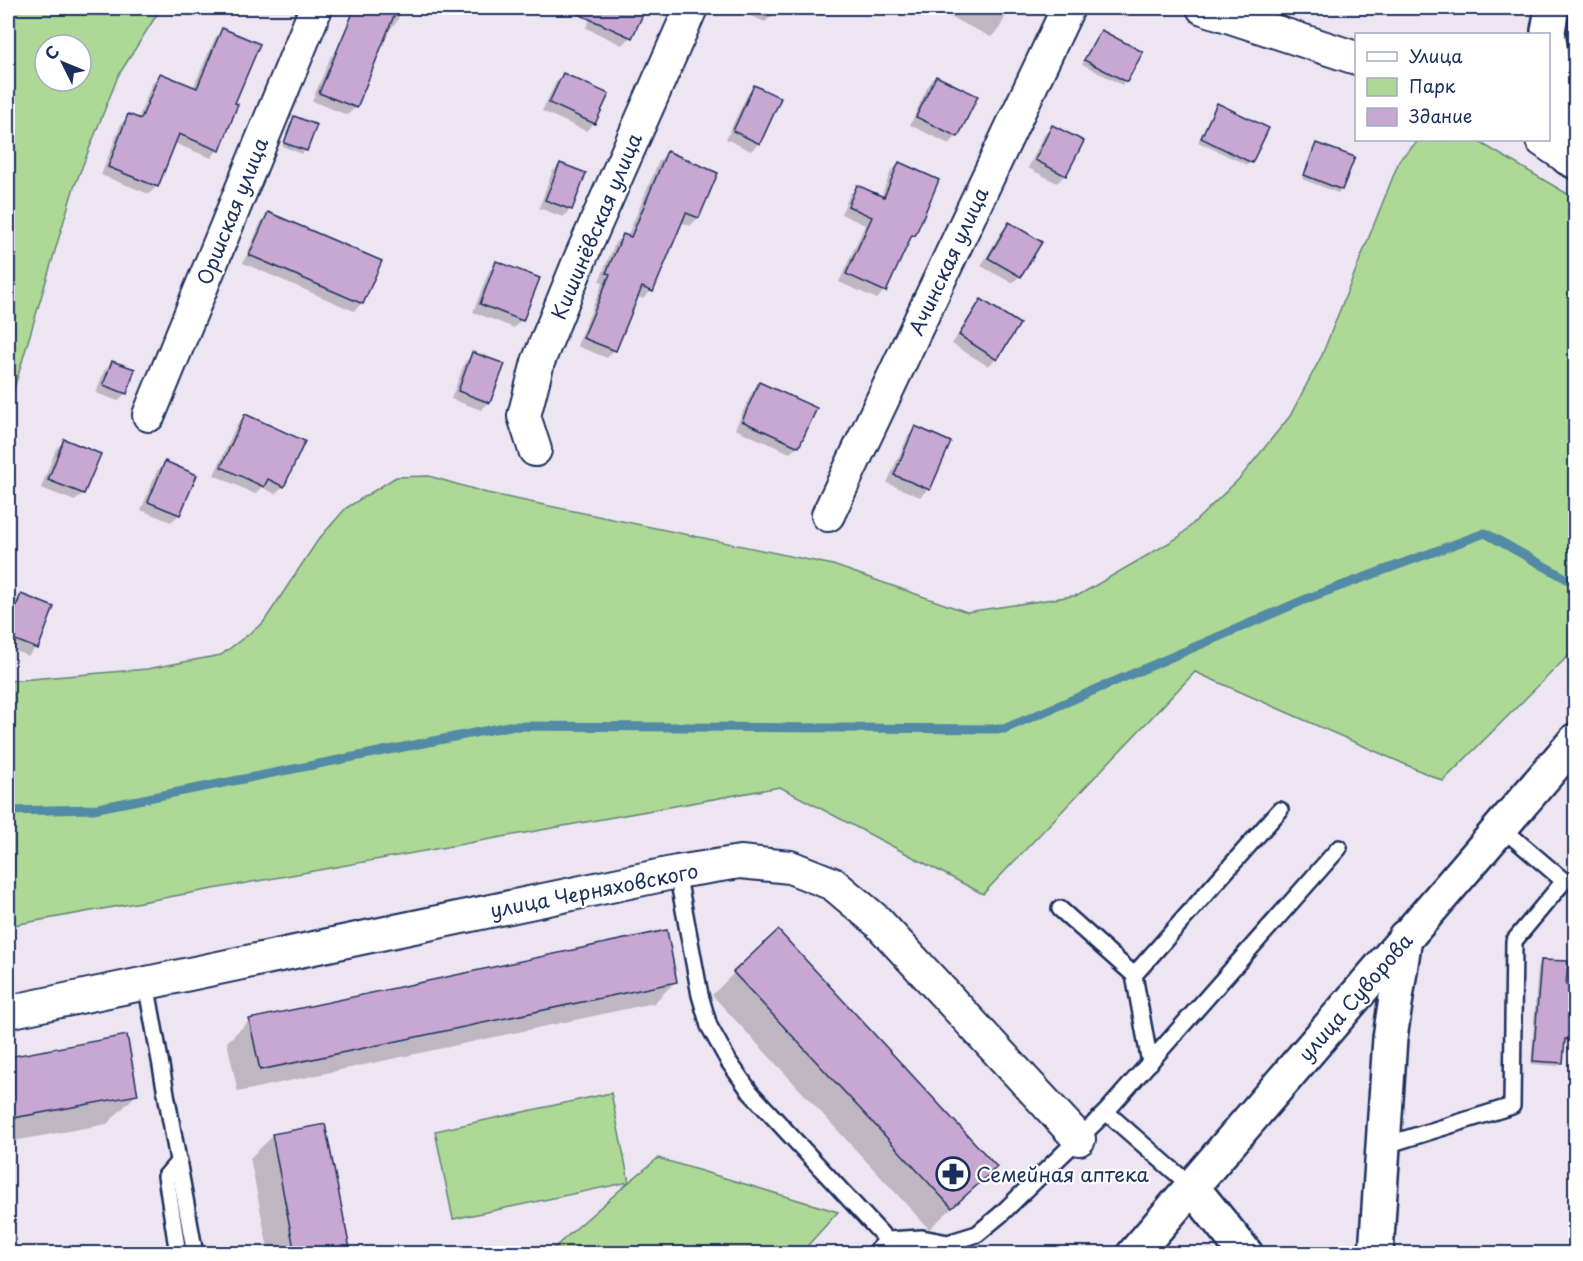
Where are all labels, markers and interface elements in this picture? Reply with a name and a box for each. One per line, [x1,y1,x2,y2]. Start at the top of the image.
north arrow [33,33,93,93]
legend [1355,33,1550,141]
text: С [38,39,64,65]
text: Улица [1409,42,1463,69]
text: Парк [1409,72,1456,99]
text: Здание [1409,102,1472,129]
street label: Кишинёвская улица [543,128,649,324]
street label: Оршская улица [189,132,275,289]
street label: Ачинская улица [901,182,996,340]
street label: улица Черняховского [487,855,701,925]
street label: улица Суворова [1291,926,1420,1068]
pharmacy icon: Семейная аптека [935,1156,971,1192]
place label: Семейная аптека [976,1159,1150,1189]

